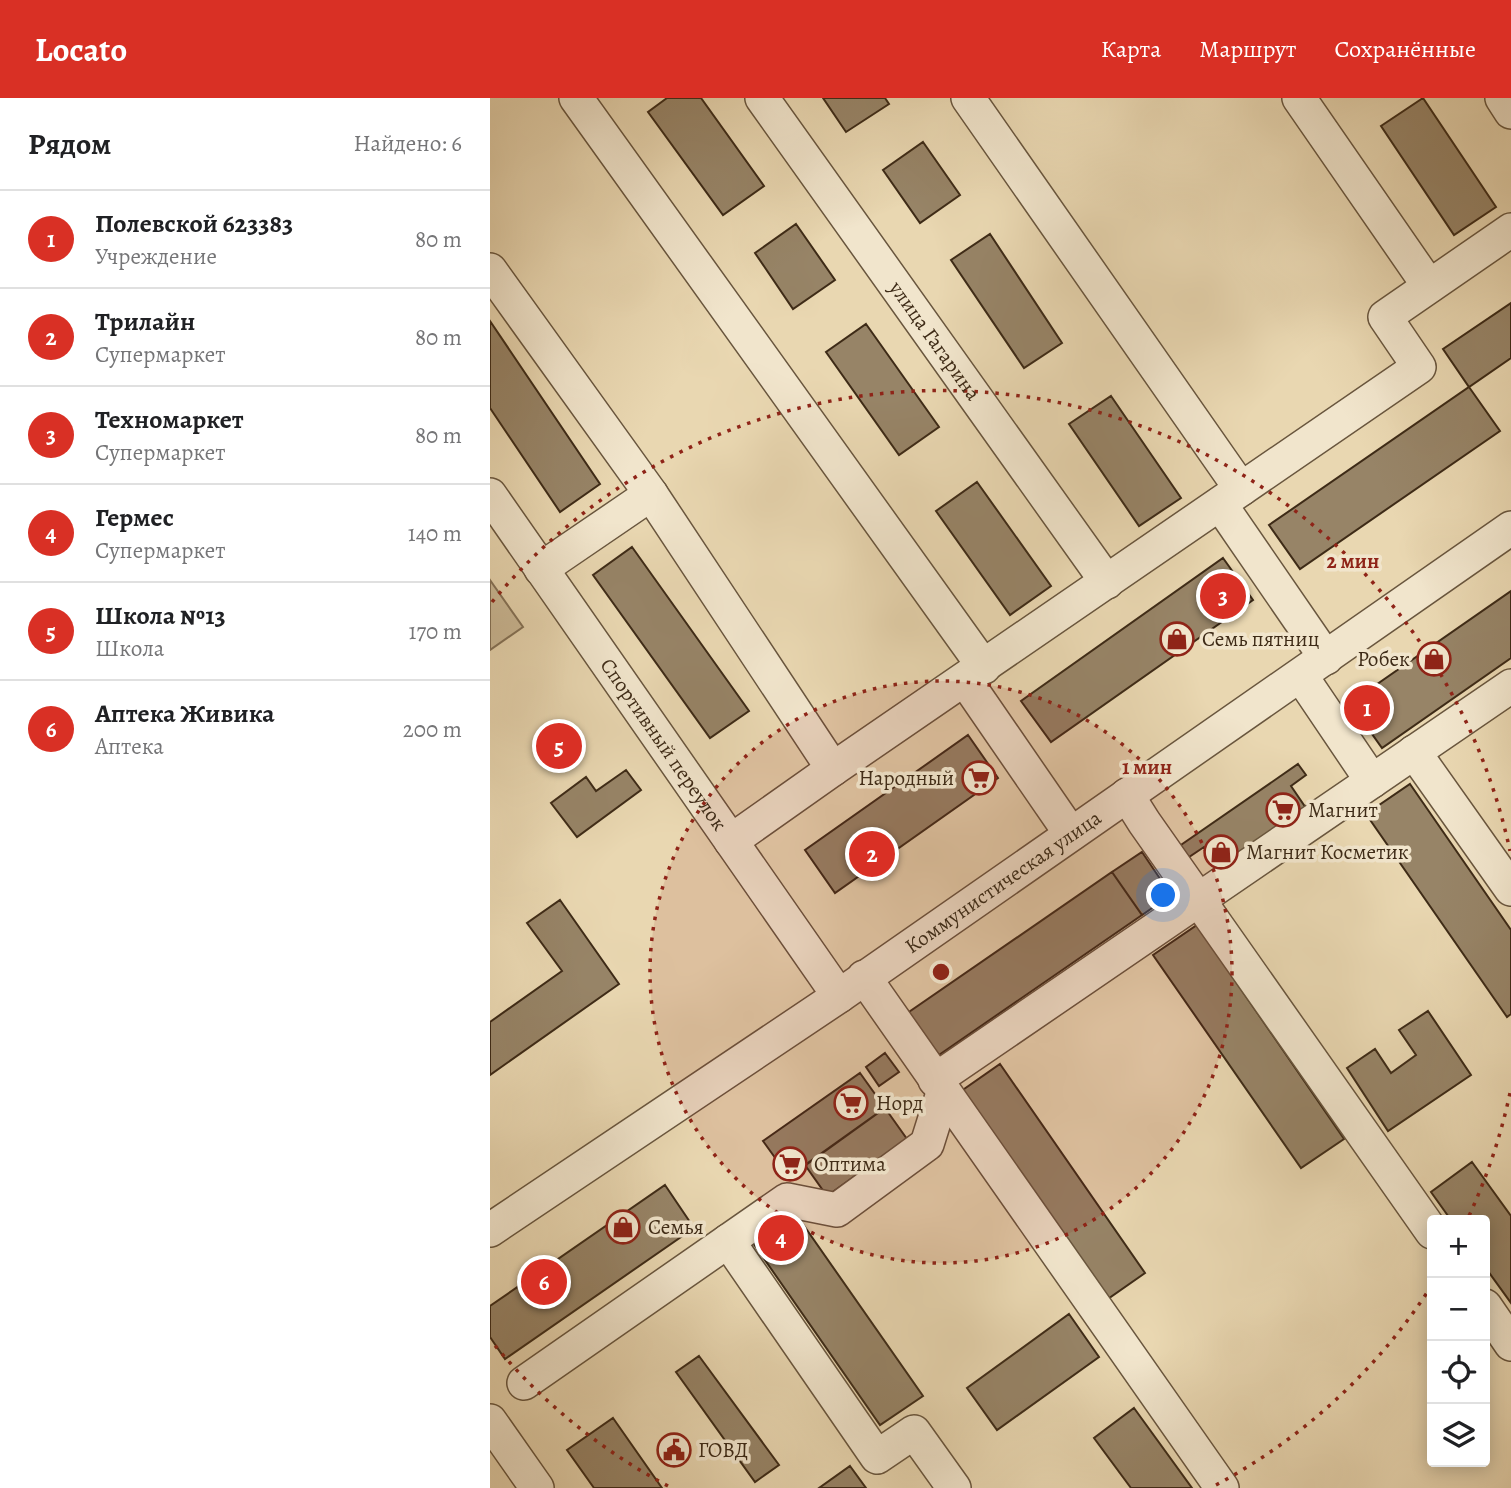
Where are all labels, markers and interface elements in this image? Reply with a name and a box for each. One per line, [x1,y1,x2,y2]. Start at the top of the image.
text: Locato [35,27,127,72]
text: Карта [1101,33,1161,65]
text: Маршрут [1199,33,1297,65]
text: Сохранённые [1335,33,1476,65]
text: Рядом [28,124,111,164]
text: Найдено: 6 [354,128,462,159]
text: Полевской 623383 [95,206,293,241]
text: 1 [47,224,55,255]
text: 80 m [415,224,462,255]
text: Учреждение [95,241,217,272]
street label: улица Гагарина [882,275,987,406]
text: Трилайн [95,304,195,339]
text: 2 [45,322,57,353]
text: 80 m [415,322,462,353]
text: Супермаркет [95,339,226,370]
text: Техномаркет [95,402,244,437]
text: 3 [46,420,56,451]
text: 80 m [415,420,462,451]
text: Супермаркет [95,437,226,468]
text: Гермес [95,500,174,535]
text: 4 [46,518,56,549]
text: 140 m [408,518,462,549]
text: Супермаркет [95,535,226,566]
text: 2 мин [1327,547,1379,575]
pin: 3 [1200,570,1246,622]
text: Школа №13 [95,598,226,633]
text: 5 [46,616,56,647]
text: 170 m [409,616,462,647]
shop icon: Семь пятниц [1158,620,1196,658]
place label: Семь пятниц [1202,625,1319,653]
text: Школа [95,633,164,664]
shop icon: Робек [1415,640,1453,678]
place label: Робек [1357,645,1410,673]
street label: Спортивный переулок [594,653,734,836]
pin: 1 [1344,682,1390,734]
text: Аптека Живика [95,696,275,731]
text: 6 [46,714,56,745]
text: 200 m [403,714,462,745]
pin: 5 [536,720,582,772]
text: Аптека [95,731,164,762]
text: 1 мин [1122,753,1172,781]
supermarket icon: Народный [960,759,998,797]
place label: Народный [858,764,954,792]
supermarket icon: Магнит [1264,791,1302,829]
place label: Магнит [1308,796,1378,824]
street label: Коммунистическая улица [899,803,1107,960]
pin: 2 [849,828,895,880]
shop icon: Магнит Косметик [1202,833,1240,871]
place label: Магнит Косметик [1246,838,1409,866]
your location [1146,878,1180,912]
centre of rings [929,960,953,984]
supermarket icon: Норд [832,1084,870,1122]
place label: Норд [876,1089,923,1117]
supermarket icon: Оптима [771,1145,809,1183]
place label: Оптима [814,1150,886,1178]
shop icon: Семья [604,1208,642,1246]
pin: 4 [758,1212,804,1264]
place label: Семья [648,1213,704,1241]
map controls [1427,1215,1490,1467]
button: + [1427,1215,1490,1278]
pin: 6 [521,1256,567,1308]
button: − [1427,1278,1490,1341]
button: locate [1427,1341,1490,1404]
button: layers [1427,1404,1490,1467]
public building icon: ГОВД [655,1431,693,1469]
place label: ГОВД [698,1436,748,1464]

